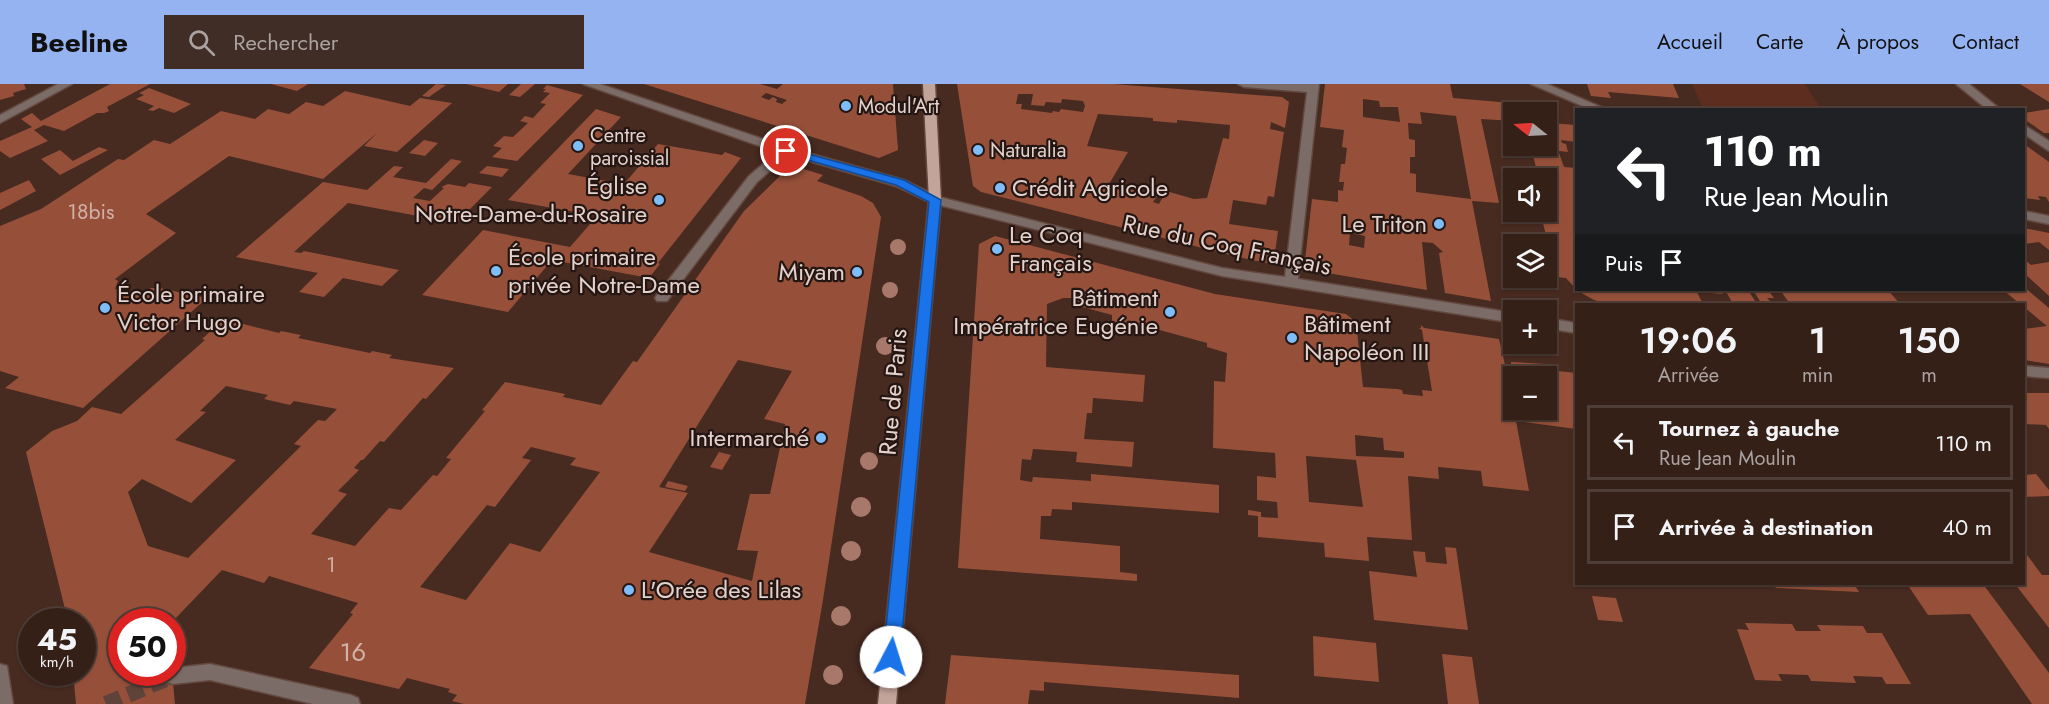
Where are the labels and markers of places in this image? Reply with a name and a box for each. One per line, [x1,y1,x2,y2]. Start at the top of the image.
place label: Modul'Art [858,92,939,121]
marker: Modul'Art [839,99,853,113]
place label: Centre paroissial [590,121,669,173]
pin [760,125,811,176]
place label: Naturalia [990,136,1066,165]
marker: Centre paroissial [571,139,585,153]
marker: Naturalia [971,143,985,157]
place label: Église Notre-Dame-du-Rosaire [415,168,647,231]
place label: Crédit Agricole [1012,170,1168,205]
marker: Crédit Agricole [993,181,1007,195]
marker: Église Notre-Dame-du-Rosaire [652,193,666,207]
place label: Le Triton [1341,206,1427,241]
place label: Le Coq Français [1009,217,1092,280]
marker: Le Triton [1432,217,1446,231]
place label: École primaire privée Notre-Dame [508,239,700,302]
marker: Le Coq Français [990,242,1004,256]
place label: Miyam [778,254,845,289]
marker: École primaire privée Notre-Dame [489,264,503,278]
marker: Miyam [850,265,864,279]
place label: École primaire Victor Hugo [117,276,265,339]
place label: Bâtiment Impératrice Eugénie [953,280,1158,343]
marker: École primaire Victor Hugo [98,301,112,315]
marker: Bâtiment Impératrice Eugénie [1163,305,1177,319]
place label: Bâtiment Napoléon III [1304,306,1429,369]
marker: Bâtiment Napoléon III [1285,331,1299,345]
place label: Intermarché [690,420,809,455]
marker: Intermarché [814,431,828,445]
place label: L'Orée des Lilas [641,572,801,607]
marker: L'Orée des Lilas [622,583,636,597]

